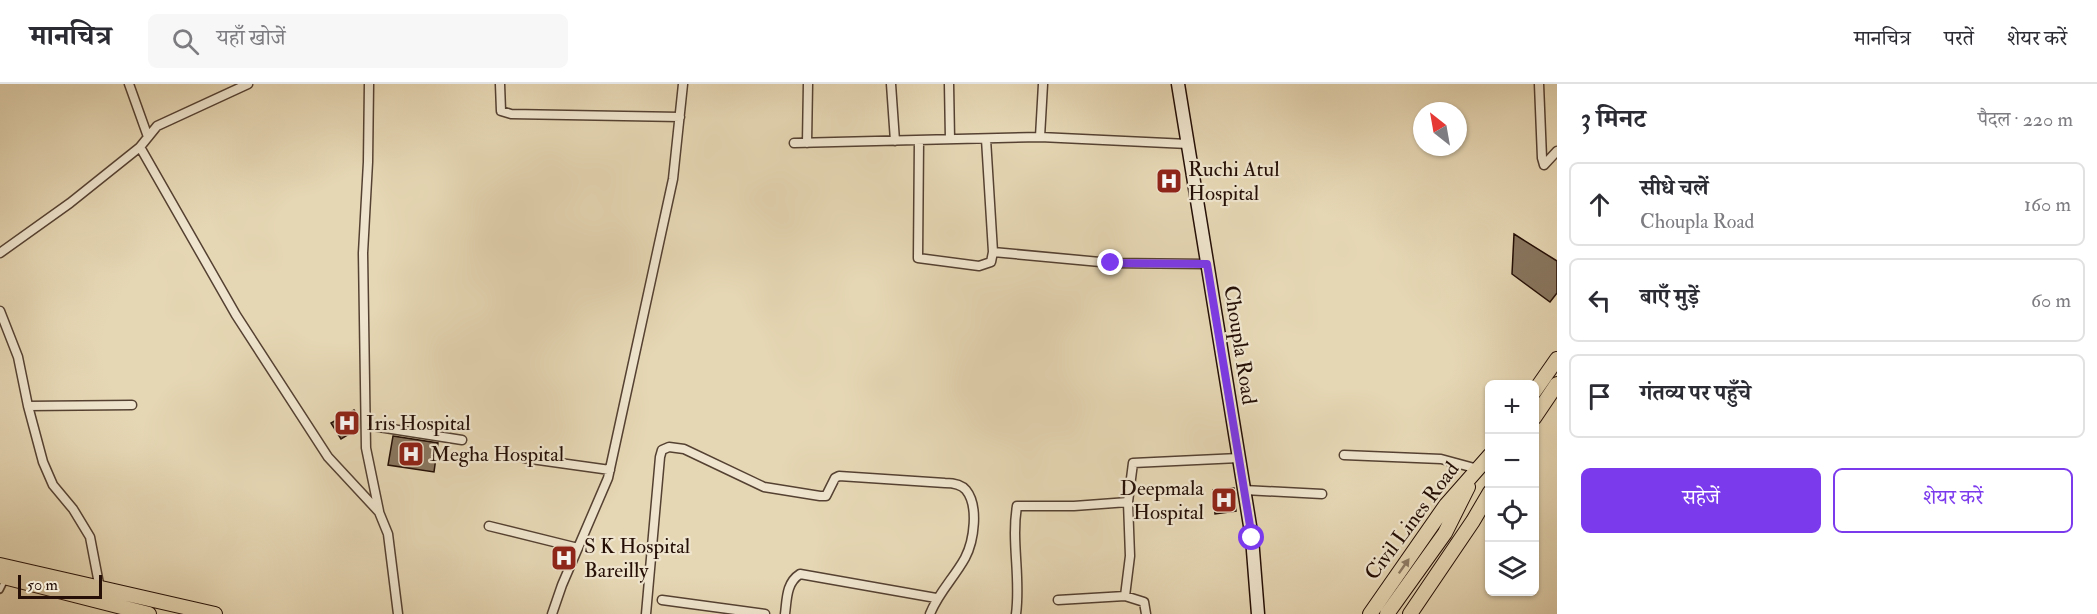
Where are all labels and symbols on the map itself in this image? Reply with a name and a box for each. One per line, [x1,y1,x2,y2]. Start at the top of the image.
north arrow [1413,102,1467,156]
place label: Ruchi Atul Hospital [1188,156,1280,207]
hospital icon: Ruchi Atul Hospital [1154,166,1184,196]
route end [1097,249,1123,275]
street label: Choupla Road [1217,284,1263,407]
hospital icon: Iris Hospital [332,408,362,438]
place label: Iris Hospital [366,410,471,437]
hospital icon: Megha Hospital [396,439,426,469]
place label: Megha Hospital [430,441,565,468]
street label: Civil Lines Road [1359,456,1466,585]
place label: Deepmala Hospital [1120,475,1205,526]
hospital icon: Deepmala Hospital [1209,485,1239,515]
route start [1238,524,1264,550]
place label: S K Hospital Bareilly [584,533,691,584]
hospital icon: S K Hospital Bareilly [549,543,579,573]
one-way arrow [1398,558,1409,574]
scale bar [18,572,102,600]

